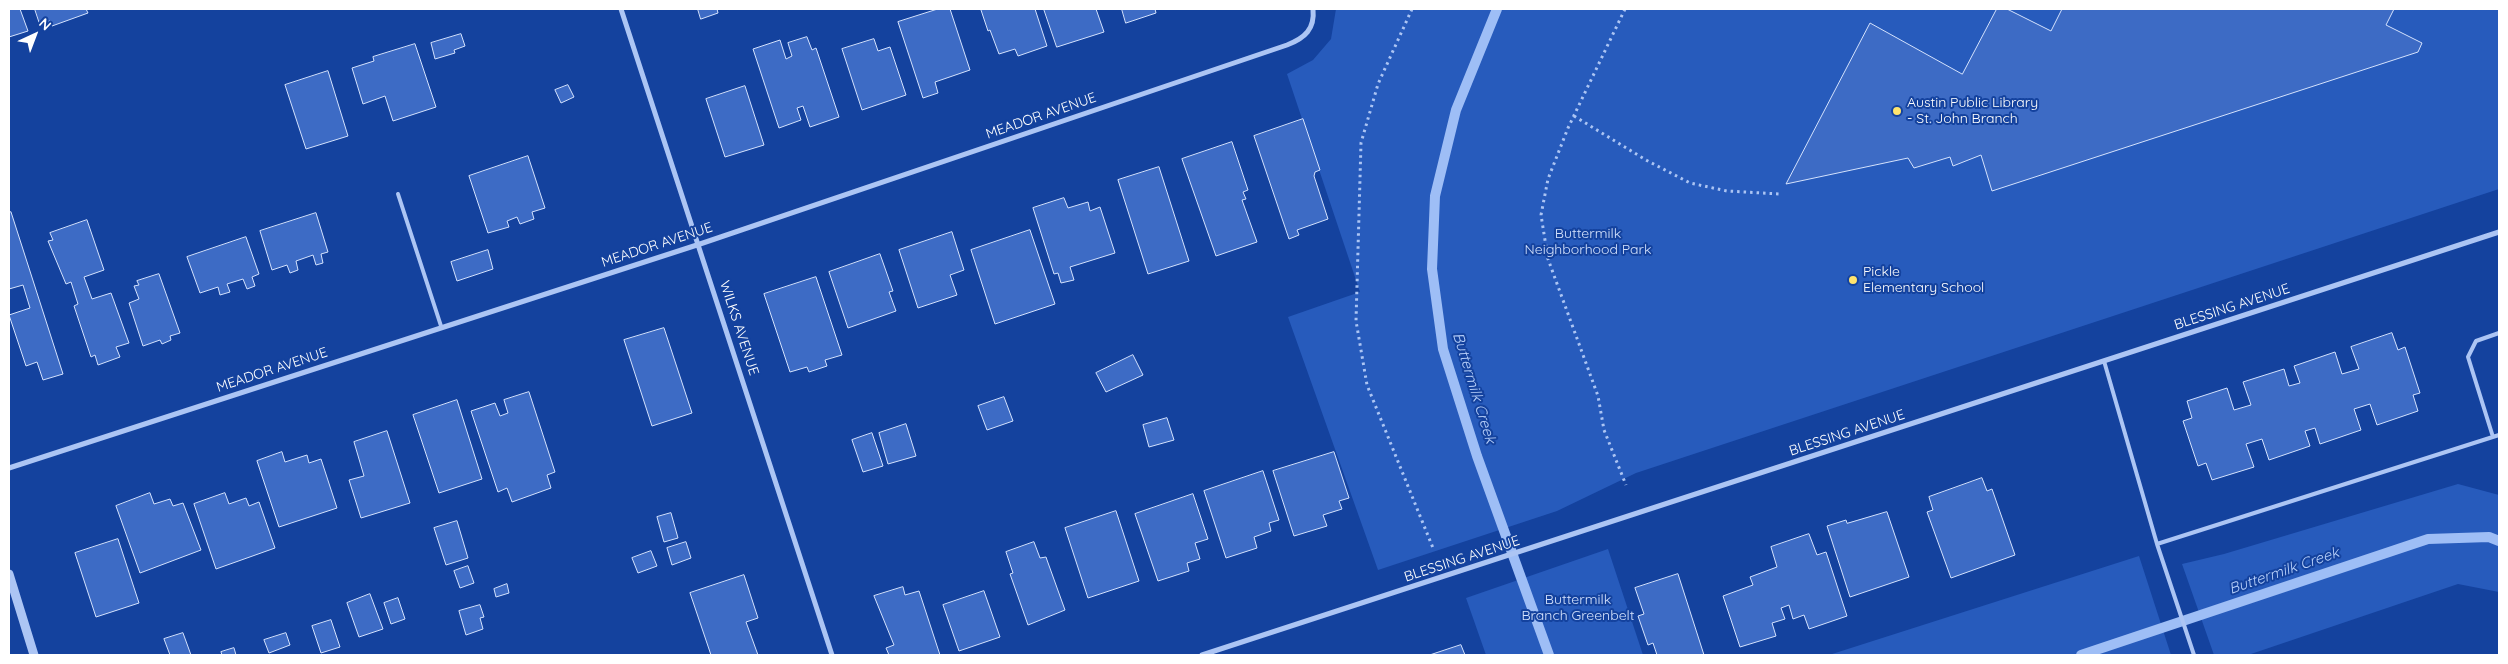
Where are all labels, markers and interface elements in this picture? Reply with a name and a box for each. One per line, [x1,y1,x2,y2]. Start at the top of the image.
north arrow [10,10,60,60]
text: N [35,14,55,34]
street label: MEADOR AVENUE [984,89,1098,143]
place label: Austin Public Library - St. John Branch [1907,95,2038,128]
marker: Austin Public Library - St. John Branch [1891,105,1903,117]
street label: MEADOR AVENUE [599,219,715,271]
park label: Buttermilk Neighborhood Park [1525,226,1651,258]
place label: Pickle Elementary School [1863,264,1984,296]
marker: Pickle Elementary School [1847,274,1859,286]
street label: WILKS AVENUE [716,279,762,377]
street label: BLESSING AVENUE [2172,280,2292,334]
water label: Buttermilk Creek [1449,330,1499,446]
street label: MEADOR AVENUE [214,344,330,396]
street label: BLESSING AVENUE [1787,406,1907,460]
street label: BLESSING AVENUE [1402,532,1522,586]
water label: Buttermilk Creek [2227,544,2341,598]
park label: Buttermilk Branch Greenbelt [1522,592,1634,624]

